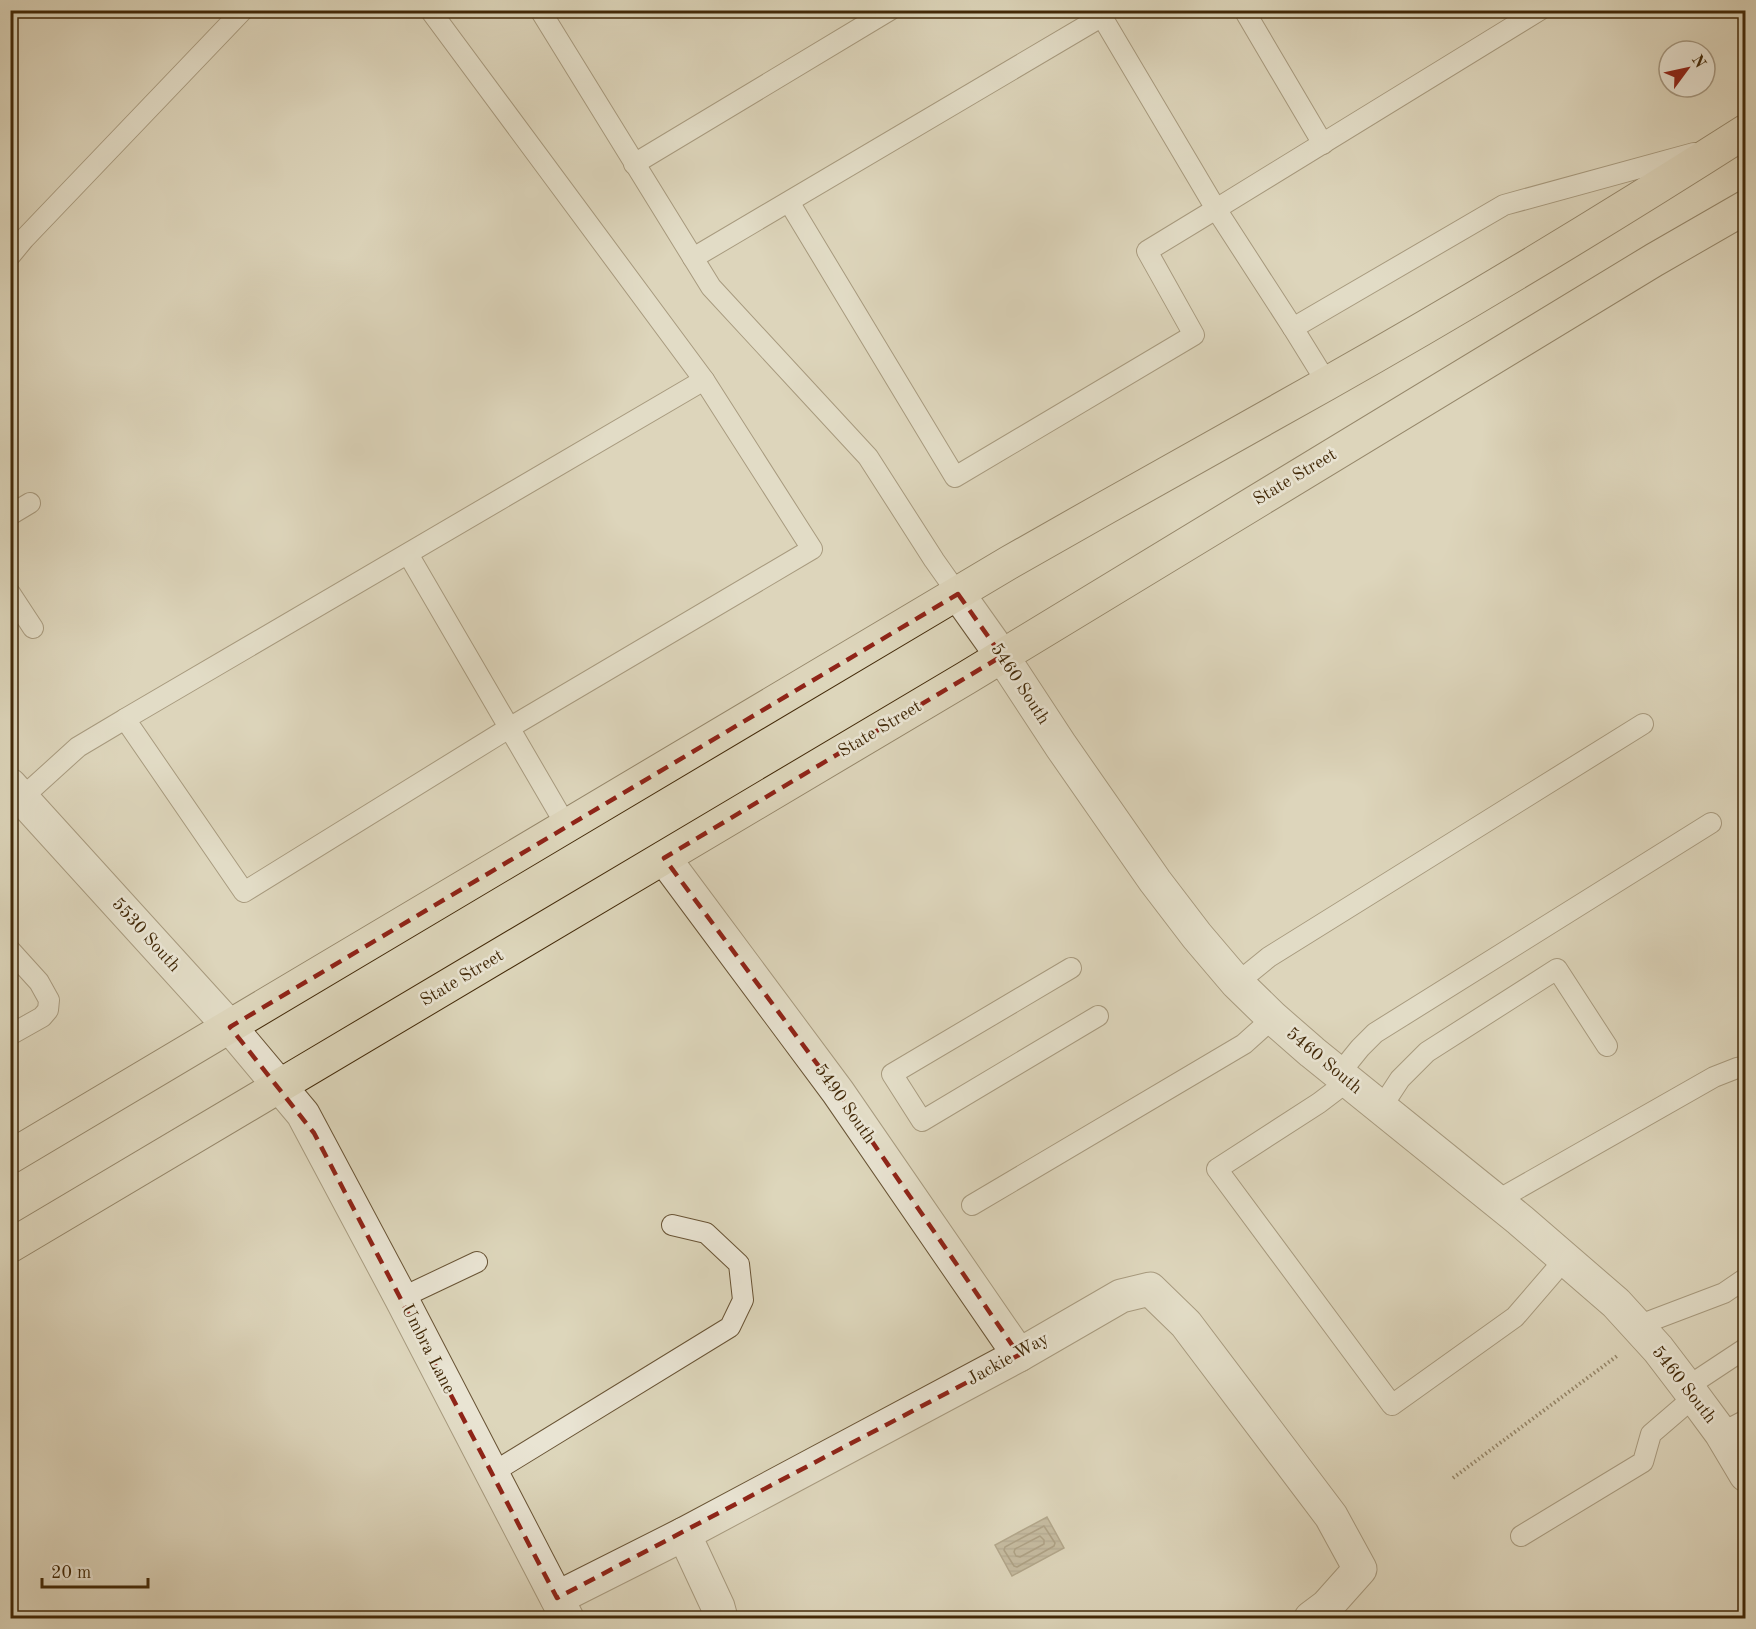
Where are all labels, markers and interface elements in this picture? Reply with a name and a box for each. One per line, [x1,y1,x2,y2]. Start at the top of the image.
north arrow [1657,39,1717,99]
text: N [1688,52,1708,72]
street label: State Street [1250,445,1340,509]
street label: 5460 South [987,640,1053,728]
street label: State Street [835,697,925,761]
street label: 5530 South [108,895,184,976]
street label: State Street [417,946,507,1010]
street label: 5460 South [1283,1024,1365,1098]
street label: 5490 South [811,1061,879,1147]
street label: Umbra Lane [398,1301,458,1397]
street label: Jackie Way [964,1329,1052,1389]
street label: 5460 South [1648,1343,1720,1427]
scale bar [42,1551,148,1589]
text: 20 m [51,1564,91,1582]

